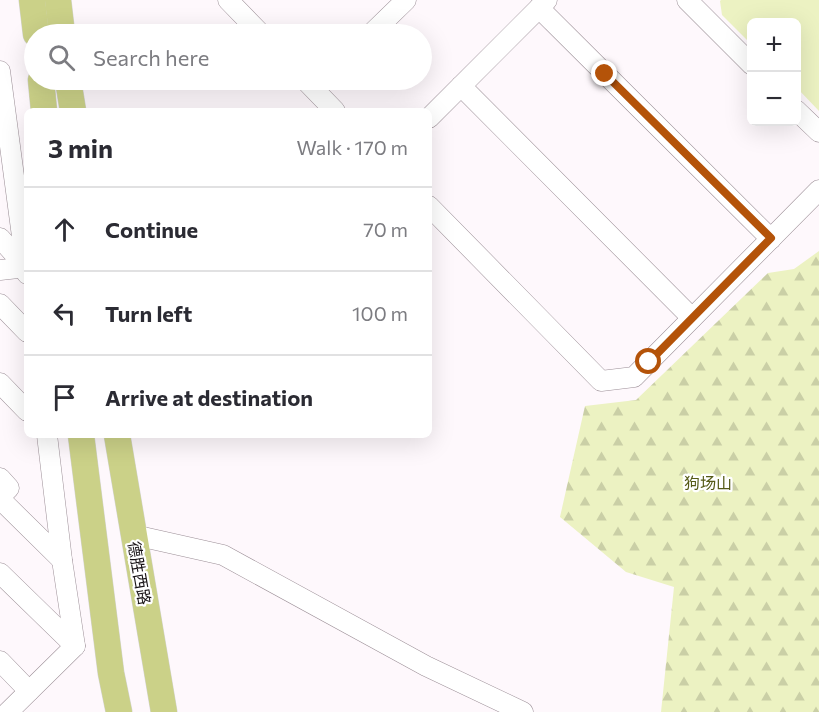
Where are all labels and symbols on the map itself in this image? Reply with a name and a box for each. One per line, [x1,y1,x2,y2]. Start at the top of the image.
route end [591,60,617,86]
route start [635,348,661,374]
park label: 狗场山 [684,473,732,492]
street label: 德胜西路 [125,540,155,606]

